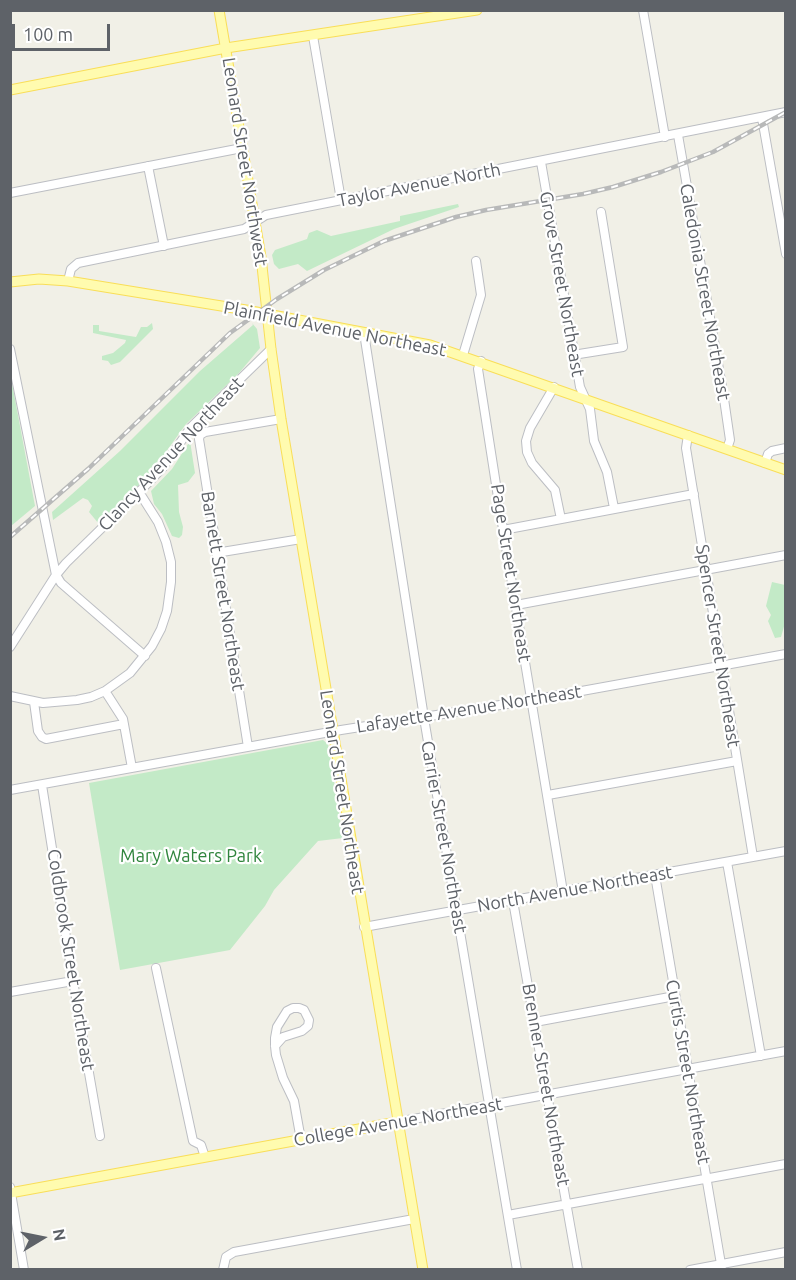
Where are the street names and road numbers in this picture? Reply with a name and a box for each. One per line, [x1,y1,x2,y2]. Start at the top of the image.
street label: Leonard Street Northwest [218,56,272,268]
street label: Taylor Avenue North [336,159,502,211]
street label: Caledonia Street Northeast [675,182,735,402]
street label: Grove Street Northeast [535,190,589,378]
street label: Plainfield Avenue Northeast [222,297,448,361]
street label: Clancy Avenue Northeast [94,372,248,536]
street label: Page Street Northeast [486,482,536,664]
street label: Barnett Street Northeast [197,490,249,692]
street label: Spencer Street Northeast [691,543,745,749]
street label: Lafayette Avenue Northeast [355,681,583,737]
street label: Leonard Street Northeast [315,688,369,896]
street label: Carrier Street Northeast [416,739,472,935]
street label: Coldbrook Street Northeast [43,847,99,1073]
street label: North Avenue Northeast [476,861,674,917]
street label: Curtis Street Northeast [661,978,715,1166]
street label: Brenner Street Northeast [518,982,574,1188]
street label: College Avenue Northeast [292,1093,504,1151]

